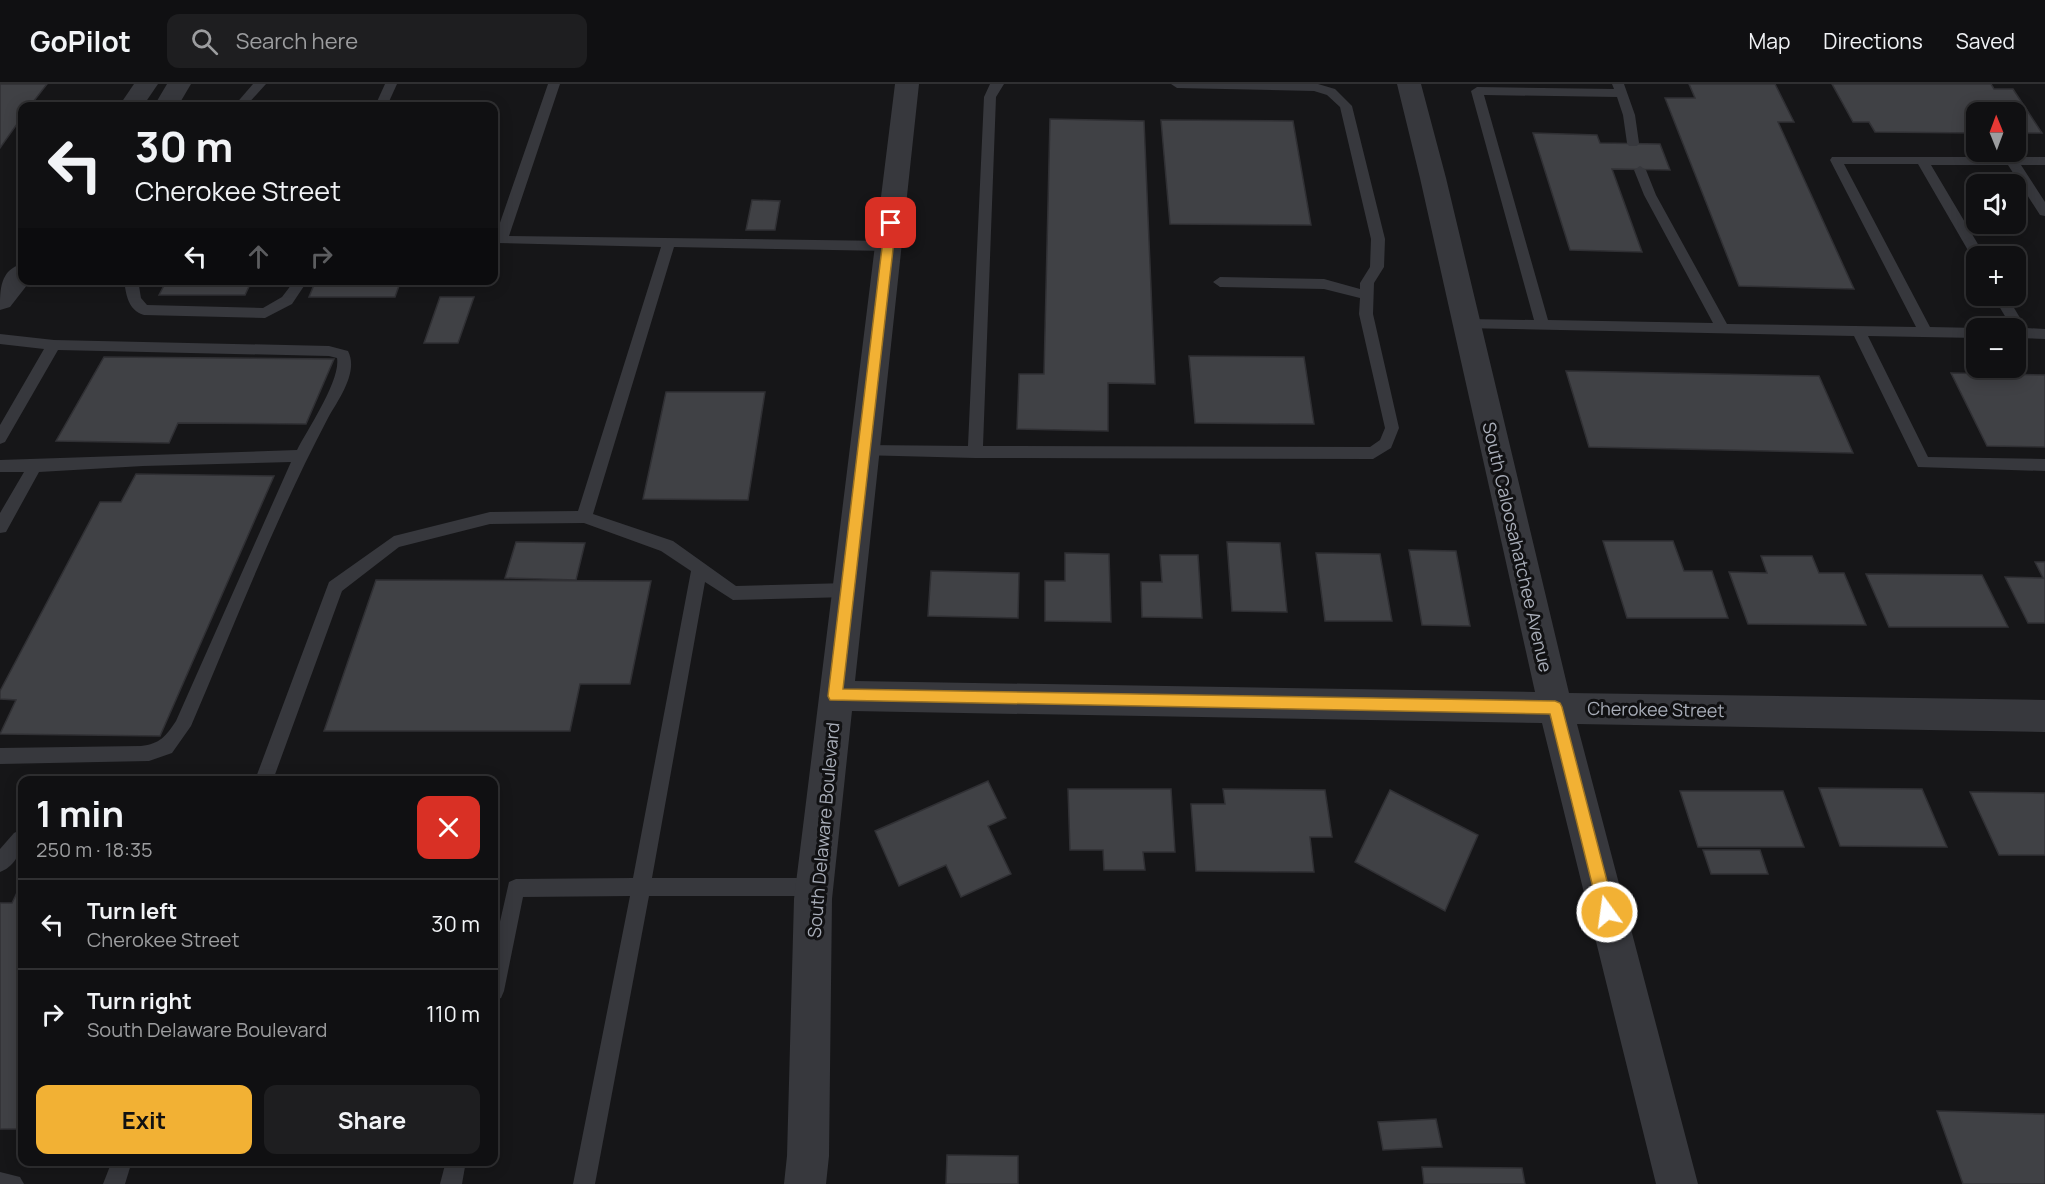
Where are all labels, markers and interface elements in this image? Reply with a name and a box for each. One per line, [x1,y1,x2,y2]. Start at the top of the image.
search box [167,14,587,68]
text: GoPilot [30,22,131,60]
icon: search [188,25,221,58]
text: Search here [236,26,358,56]
text: Map [1749,27,1790,55]
text: Directions [1823,27,1923,55]
text: Saved [1956,27,2015,55]
north arrow [1966,102,2026,162]
map controls [1966,102,2026,378]
text: 30 m [135,117,233,175]
icon: left [36,126,114,204]
text: Cherokee Street [135,172,341,209]
button: sound [1966,174,2026,234]
pin [865,197,916,248]
icon: arrive [874,206,907,239]
icon: left [179,240,212,273]
icon: ahead [242,240,275,273]
icon: right [305,240,338,273]
button: + [1966,246,2026,306]
button: − [1966,318,2026,378]
street label: South Caloosahatchee Avenue [1477,420,1559,674]
street label: Cherokee Street [1587,696,1725,722]
street label: South Delaware Boulevard [802,721,844,939]
text: 1 min [36,789,124,838]
button: close [417,796,480,859]
text: 250 m · 18:35 [36,836,153,863]
position arrow [1575,880,1639,944]
text: Turn left [87,896,177,926]
icon: left [36,908,69,941]
text: 30 m [431,909,480,939]
text: Cherokee Street [87,926,240,953]
text: Turn right [87,986,192,1016]
icon: right [36,998,69,1031]
text: 110 m [426,999,480,1029]
text: South Delaware Boulevard [87,1016,327,1043]
button: Exit [36,1085,252,1154]
button: Share [264,1085,480,1154]

